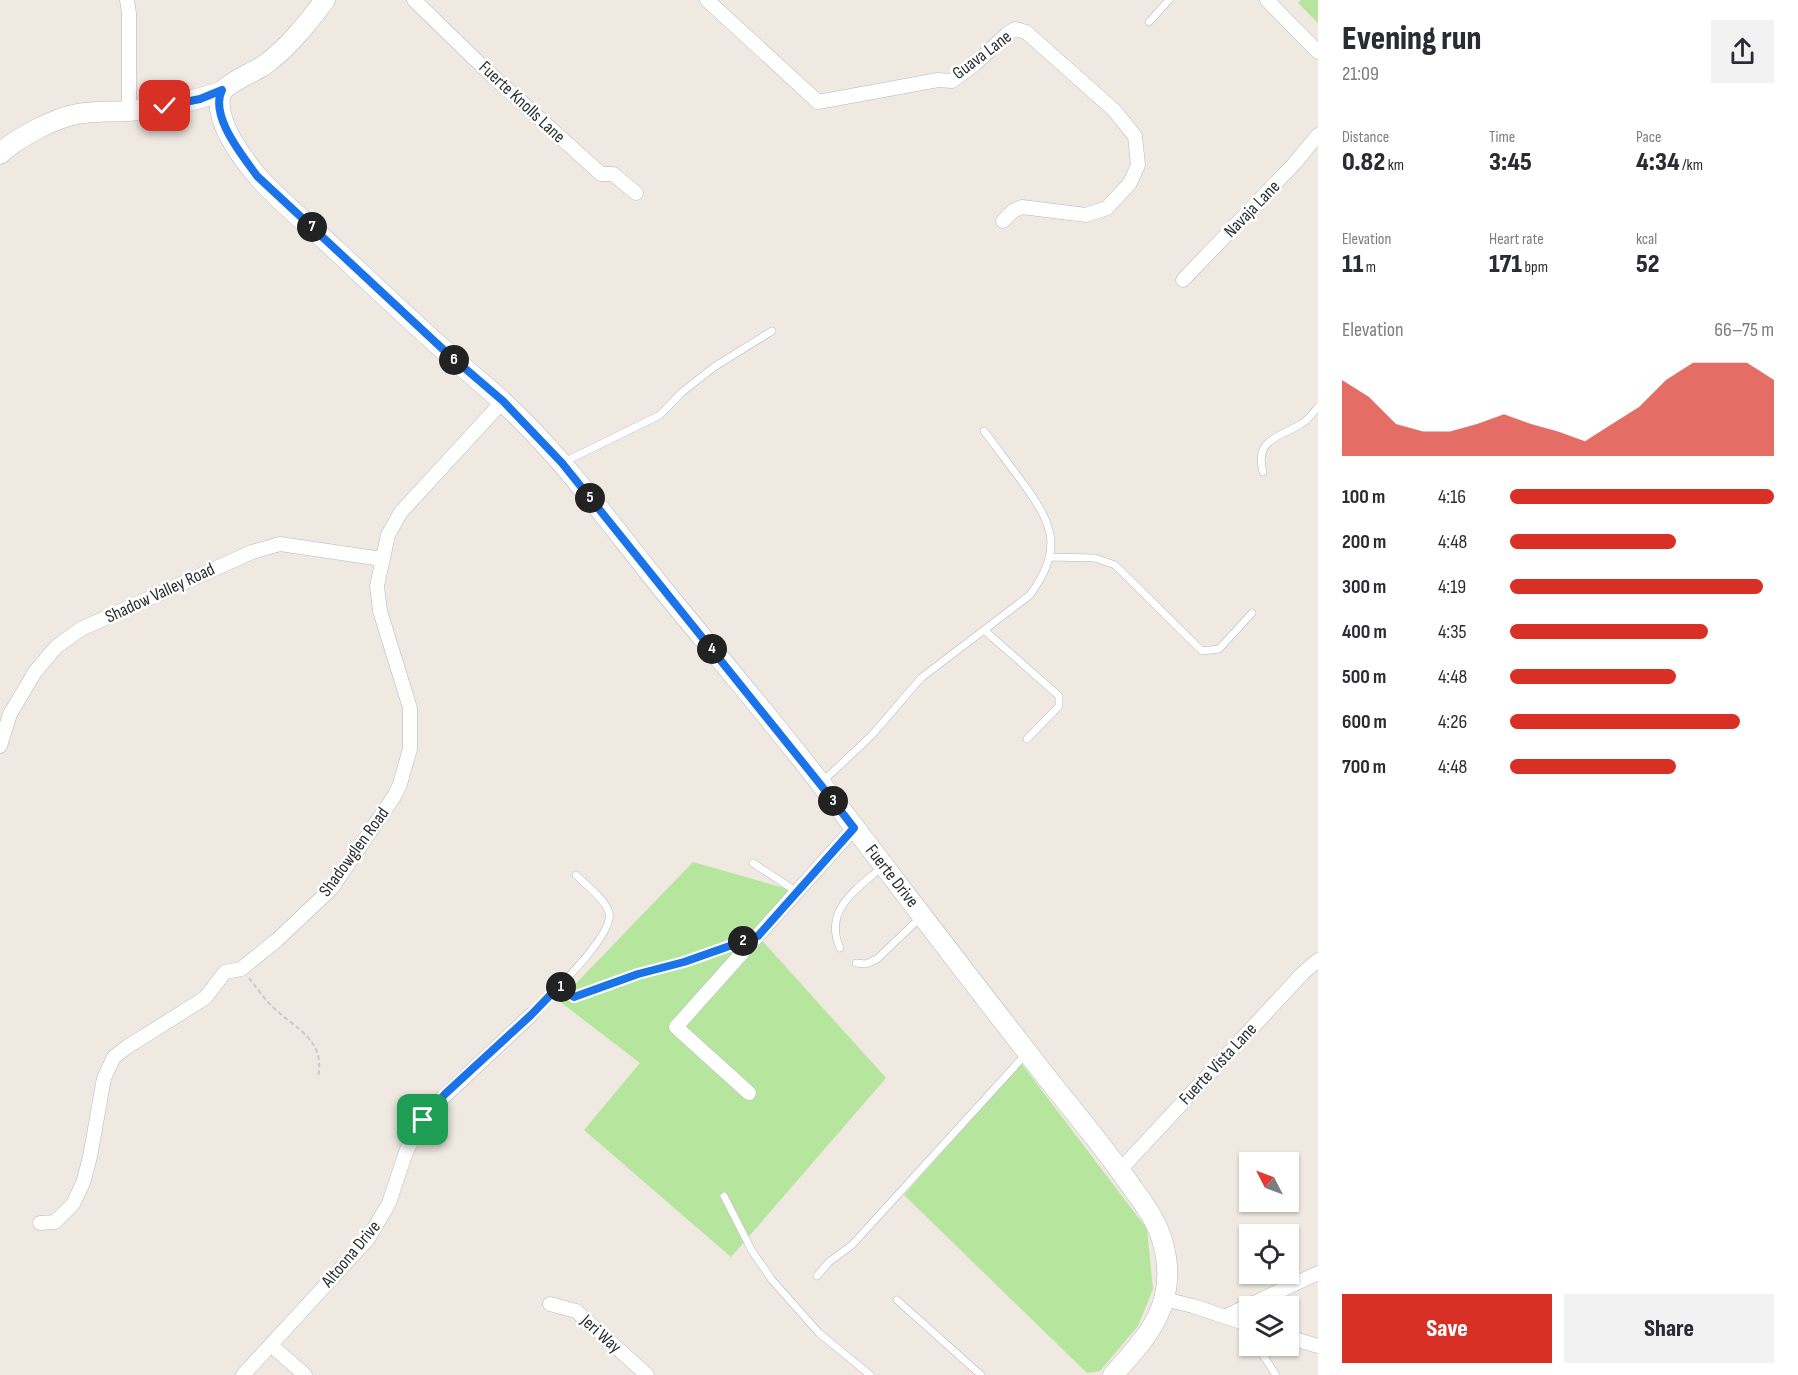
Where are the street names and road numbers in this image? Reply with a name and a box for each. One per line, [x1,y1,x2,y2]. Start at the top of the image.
street label: Guava Lane [948,26,1016,84]
street label: Fuerte Knolls Lane [475,57,569,147]
street label: Navaja Lane [1220,176,1284,242]
street label: Shadow Valley Road [102,558,218,628]
street label: Shadowglen Road [315,803,393,901]
street label: Fuerte Drive [861,840,923,912]
street label: Fuerte Vista Lane [1175,1019,1261,1109]
street label: Altoona Drive [316,1216,385,1292]
street label: Jeri Way [576,1310,626,1358]

